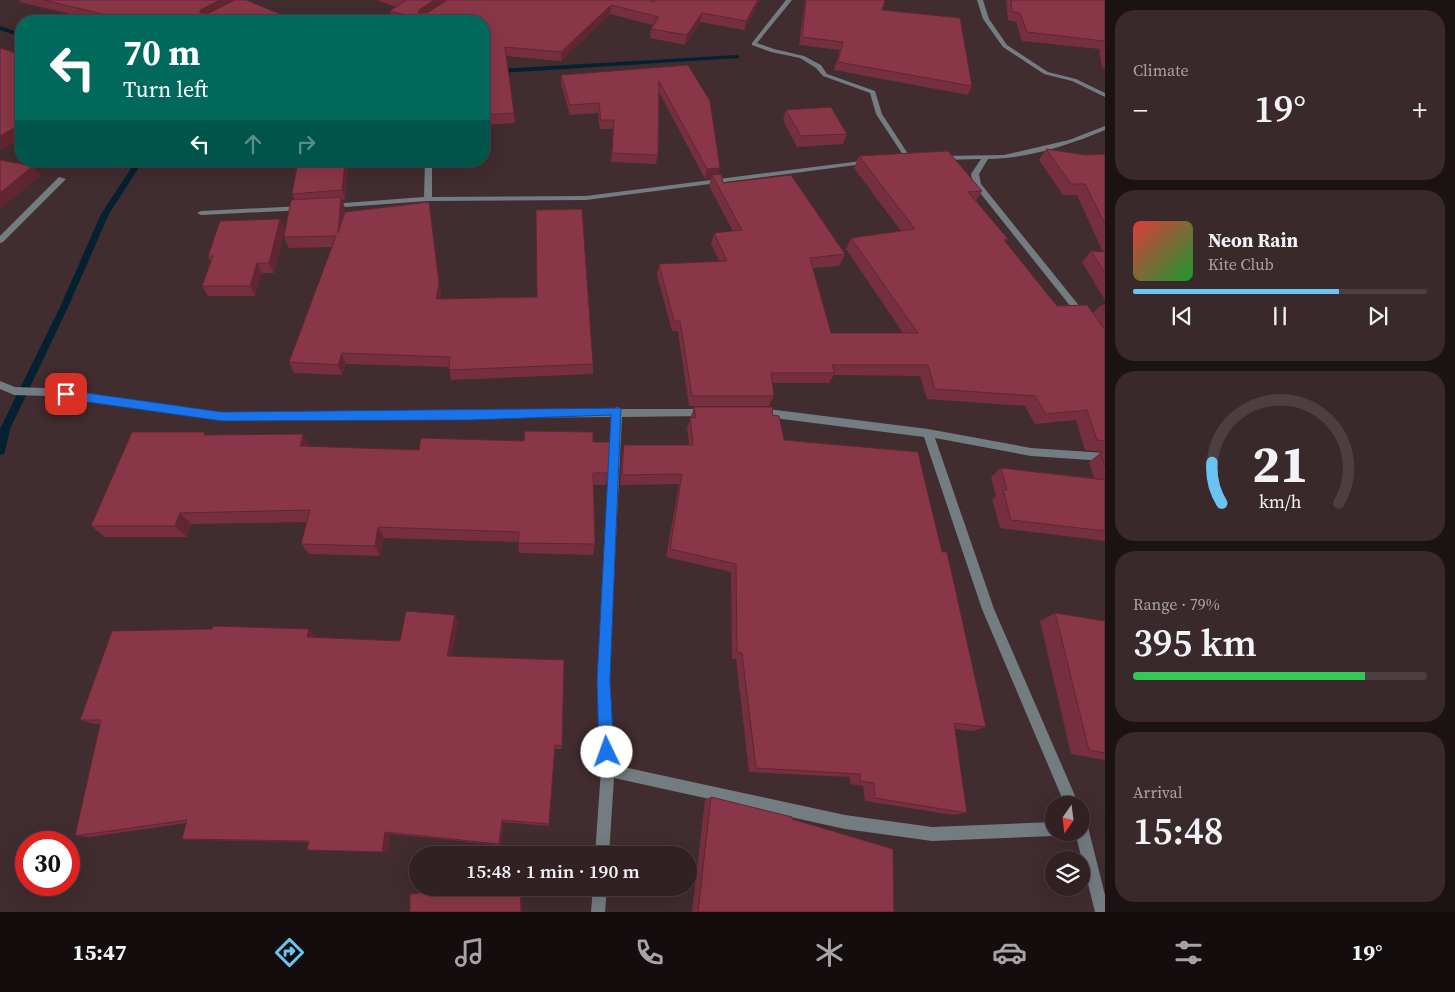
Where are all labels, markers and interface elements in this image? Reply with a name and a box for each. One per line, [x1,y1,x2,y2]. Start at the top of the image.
text: 70 m [123,29,200,77]
icon: left [40,35,105,100]
text: Climate [1133,59,1189,81]
text: Turn left [123,74,208,104]
text: 19° [1254,83,1306,135]
text: − [1133,91,1148,129]
text: + [1412,91,1427,129]
icon: left [186,130,214,158]
icon: ahead [239,130,267,158]
icon: right [292,130,320,158]
text: Neon Rain [1208,227,1298,253]
text: Kite Club [1208,253,1274,275]
icon: previous [1168,302,1196,330]
icon: pause [1266,302,1294,330]
icon: next [1364,302,1392,330]
pin [45,373,87,415]
icon: arrive [52,380,80,408]
text: 21 [1252,428,1308,499]
text: km/h [1259,489,1302,514]
text: Range · 79% [1133,593,1220,615]
text: 395 km [1133,617,1257,669]
position arrow [580,725,632,777]
text: Arrival [1133,781,1182,803]
north arrow [1045,796,1090,841]
map controls [1045,796,1090,896]
text: 15:48 [1133,805,1223,857]
speed limit sign: 30 [15,831,80,896]
button: layers [1045,851,1090,896]
text: 15:48 · 1 min · 190 m [466,858,640,884]
icon: directions [272,935,307,970]
icon: music [452,935,487,970]
icon: phone [632,935,667,970]
icon: climate [812,935,847,970]
icon: car [992,935,1027,970]
icon: filters [1171,935,1206,970]
text: 15:47 [72,937,127,967]
text: 19° [1351,937,1383,967]

